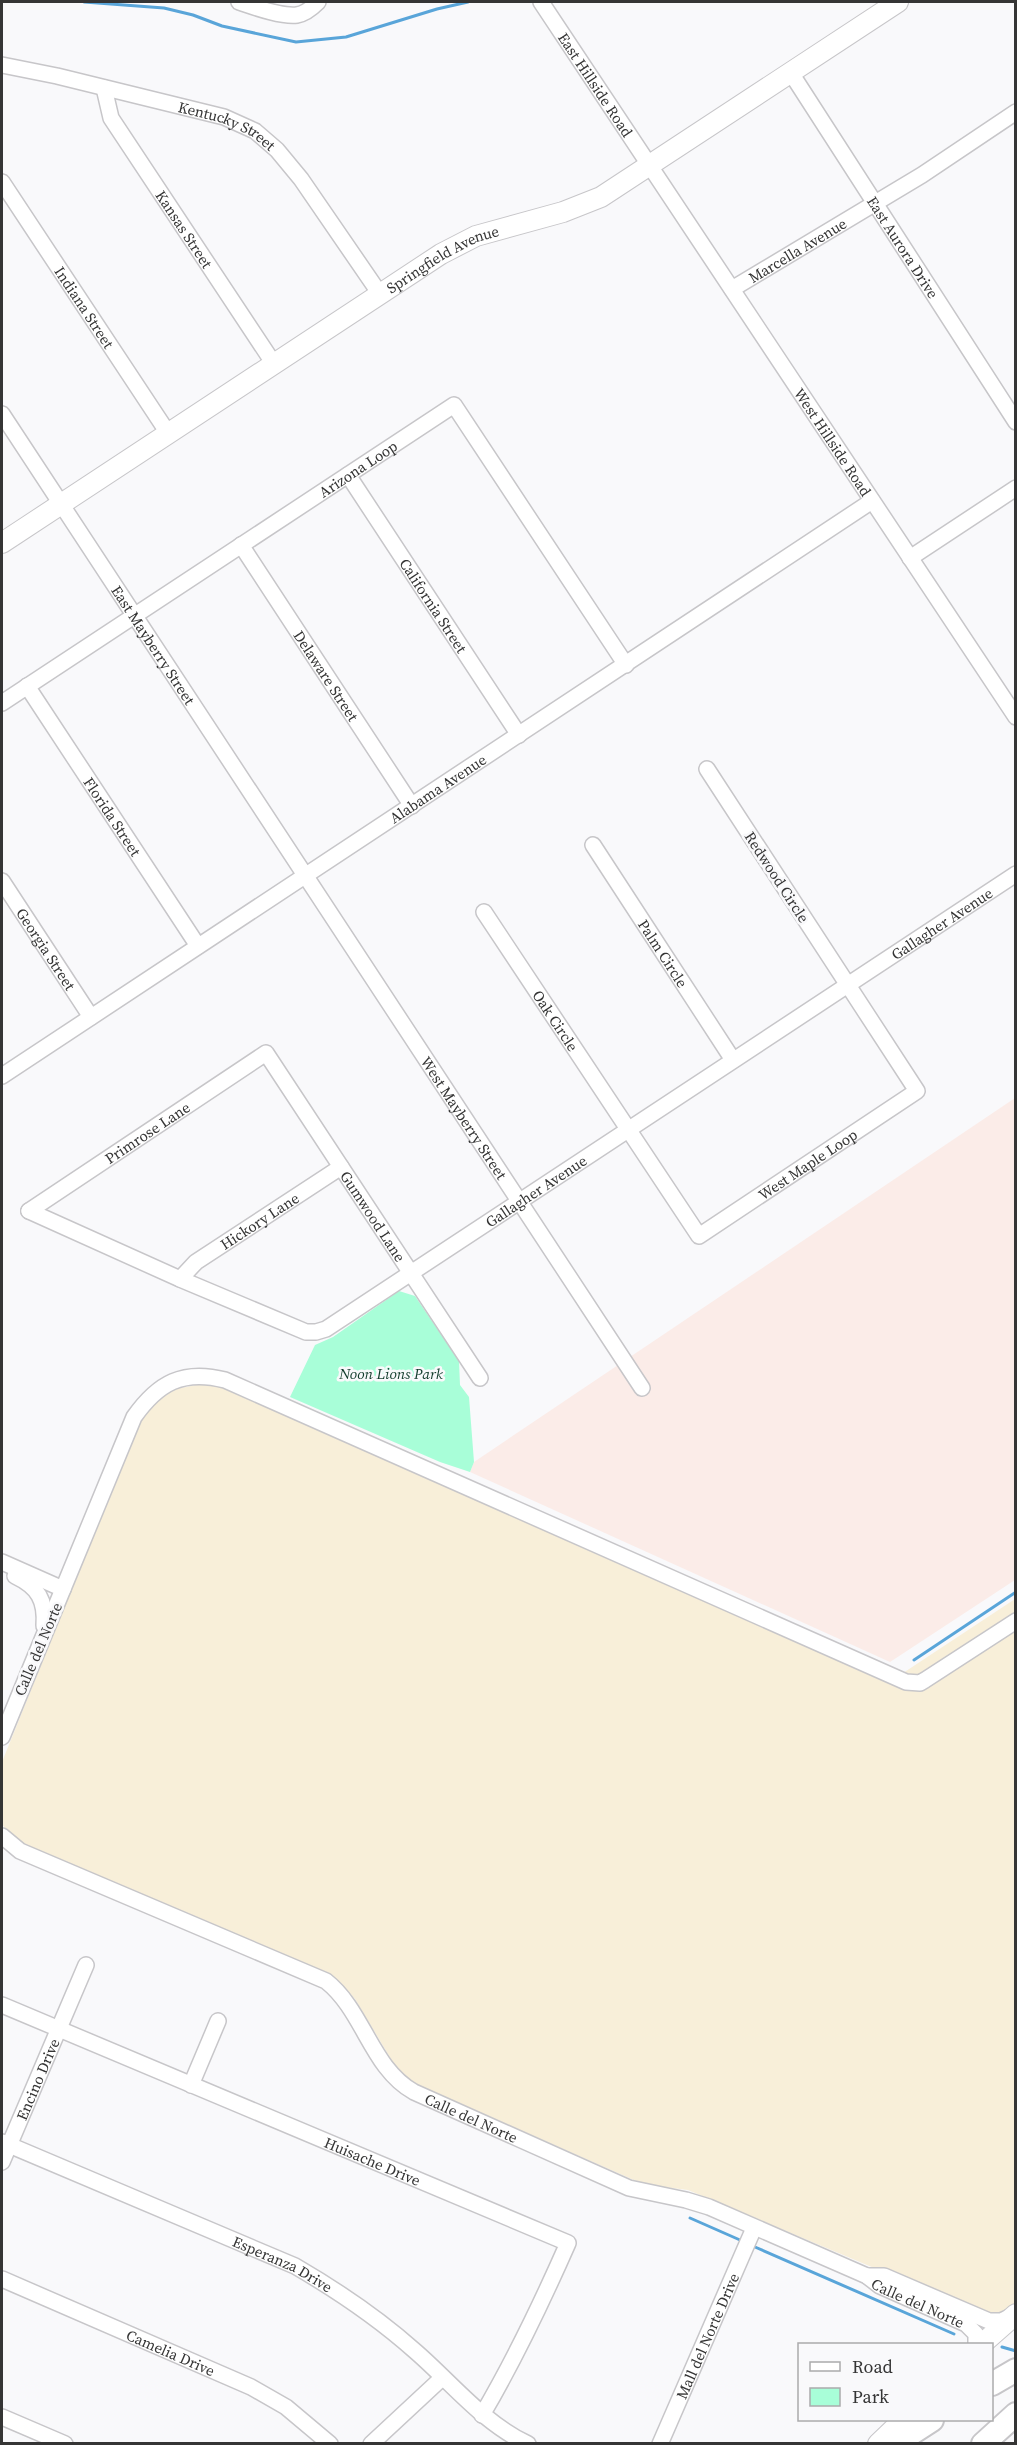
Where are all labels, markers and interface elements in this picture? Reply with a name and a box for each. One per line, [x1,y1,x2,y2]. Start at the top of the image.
street label: East Hillside Road [553,28,638,141]
street label: Kentucky Street [176,96,281,155]
street label: Kansas Street [151,186,218,272]
street label: East Aurora Drive [862,192,944,303]
street label: Marcella Avenue [744,212,850,287]
street label: Springfield Avenue [382,220,502,298]
street label: Indiana Street [50,262,120,352]
street label: West Hillside Road [790,384,877,500]
street label: Arizona Loop [314,435,401,502]
street label: California Street [395,554,473,657]
street label: East Mayberry Street [107,581,201,709]
street label: Delaware Street [289,626,364,725]
street label: Alabama Avenue [385,748,490,828]
street label: Florida Street [79,773,146,860]
street label: Redwood Circle [740,827,814,927]
street label: Gallagher Avenue [887,882,997,964]
street label: Georgia Street [12,903,81,994]
street label: Palm Circle [633,915,694,992]
street label: Oak Circle [528,986,584,1055]
street label: West Mayberry Street [416,1052,513,1183]
street label: Primrose Lane [100,1096,194,1168]
street label: West Maple Loop [754,1123,861,1204]
street label: Gallagher Avenue [481,1149,591,1232]
street label: Gumwood Lane [336,1166,411,1266]
street label: Hickory Lane [216,1187,303,1254]
park label: Noon Lions Park [338,1363,444,1384]
street label: Calle del Norte [9,1599,67,1699]
street label: Encino Drive [11,2035,64,2123]
street label: Calle del Norte [422,2088,522,2148]
street label: Huisache Drive [321,2131,424,2190]
street label: Esperanza Drive [230,2230,337,2297]
street label: Mall del Norte Drive [670,2269,744,2402]
street label: Calle del Norte [867,2273,968,2333]
street label: Camelia Drive [123,2324,219,2381]
legend [798,2343,993,2421]
text: Road [852,2354,893,2379]
text: Park [852,2384,889,2409]

